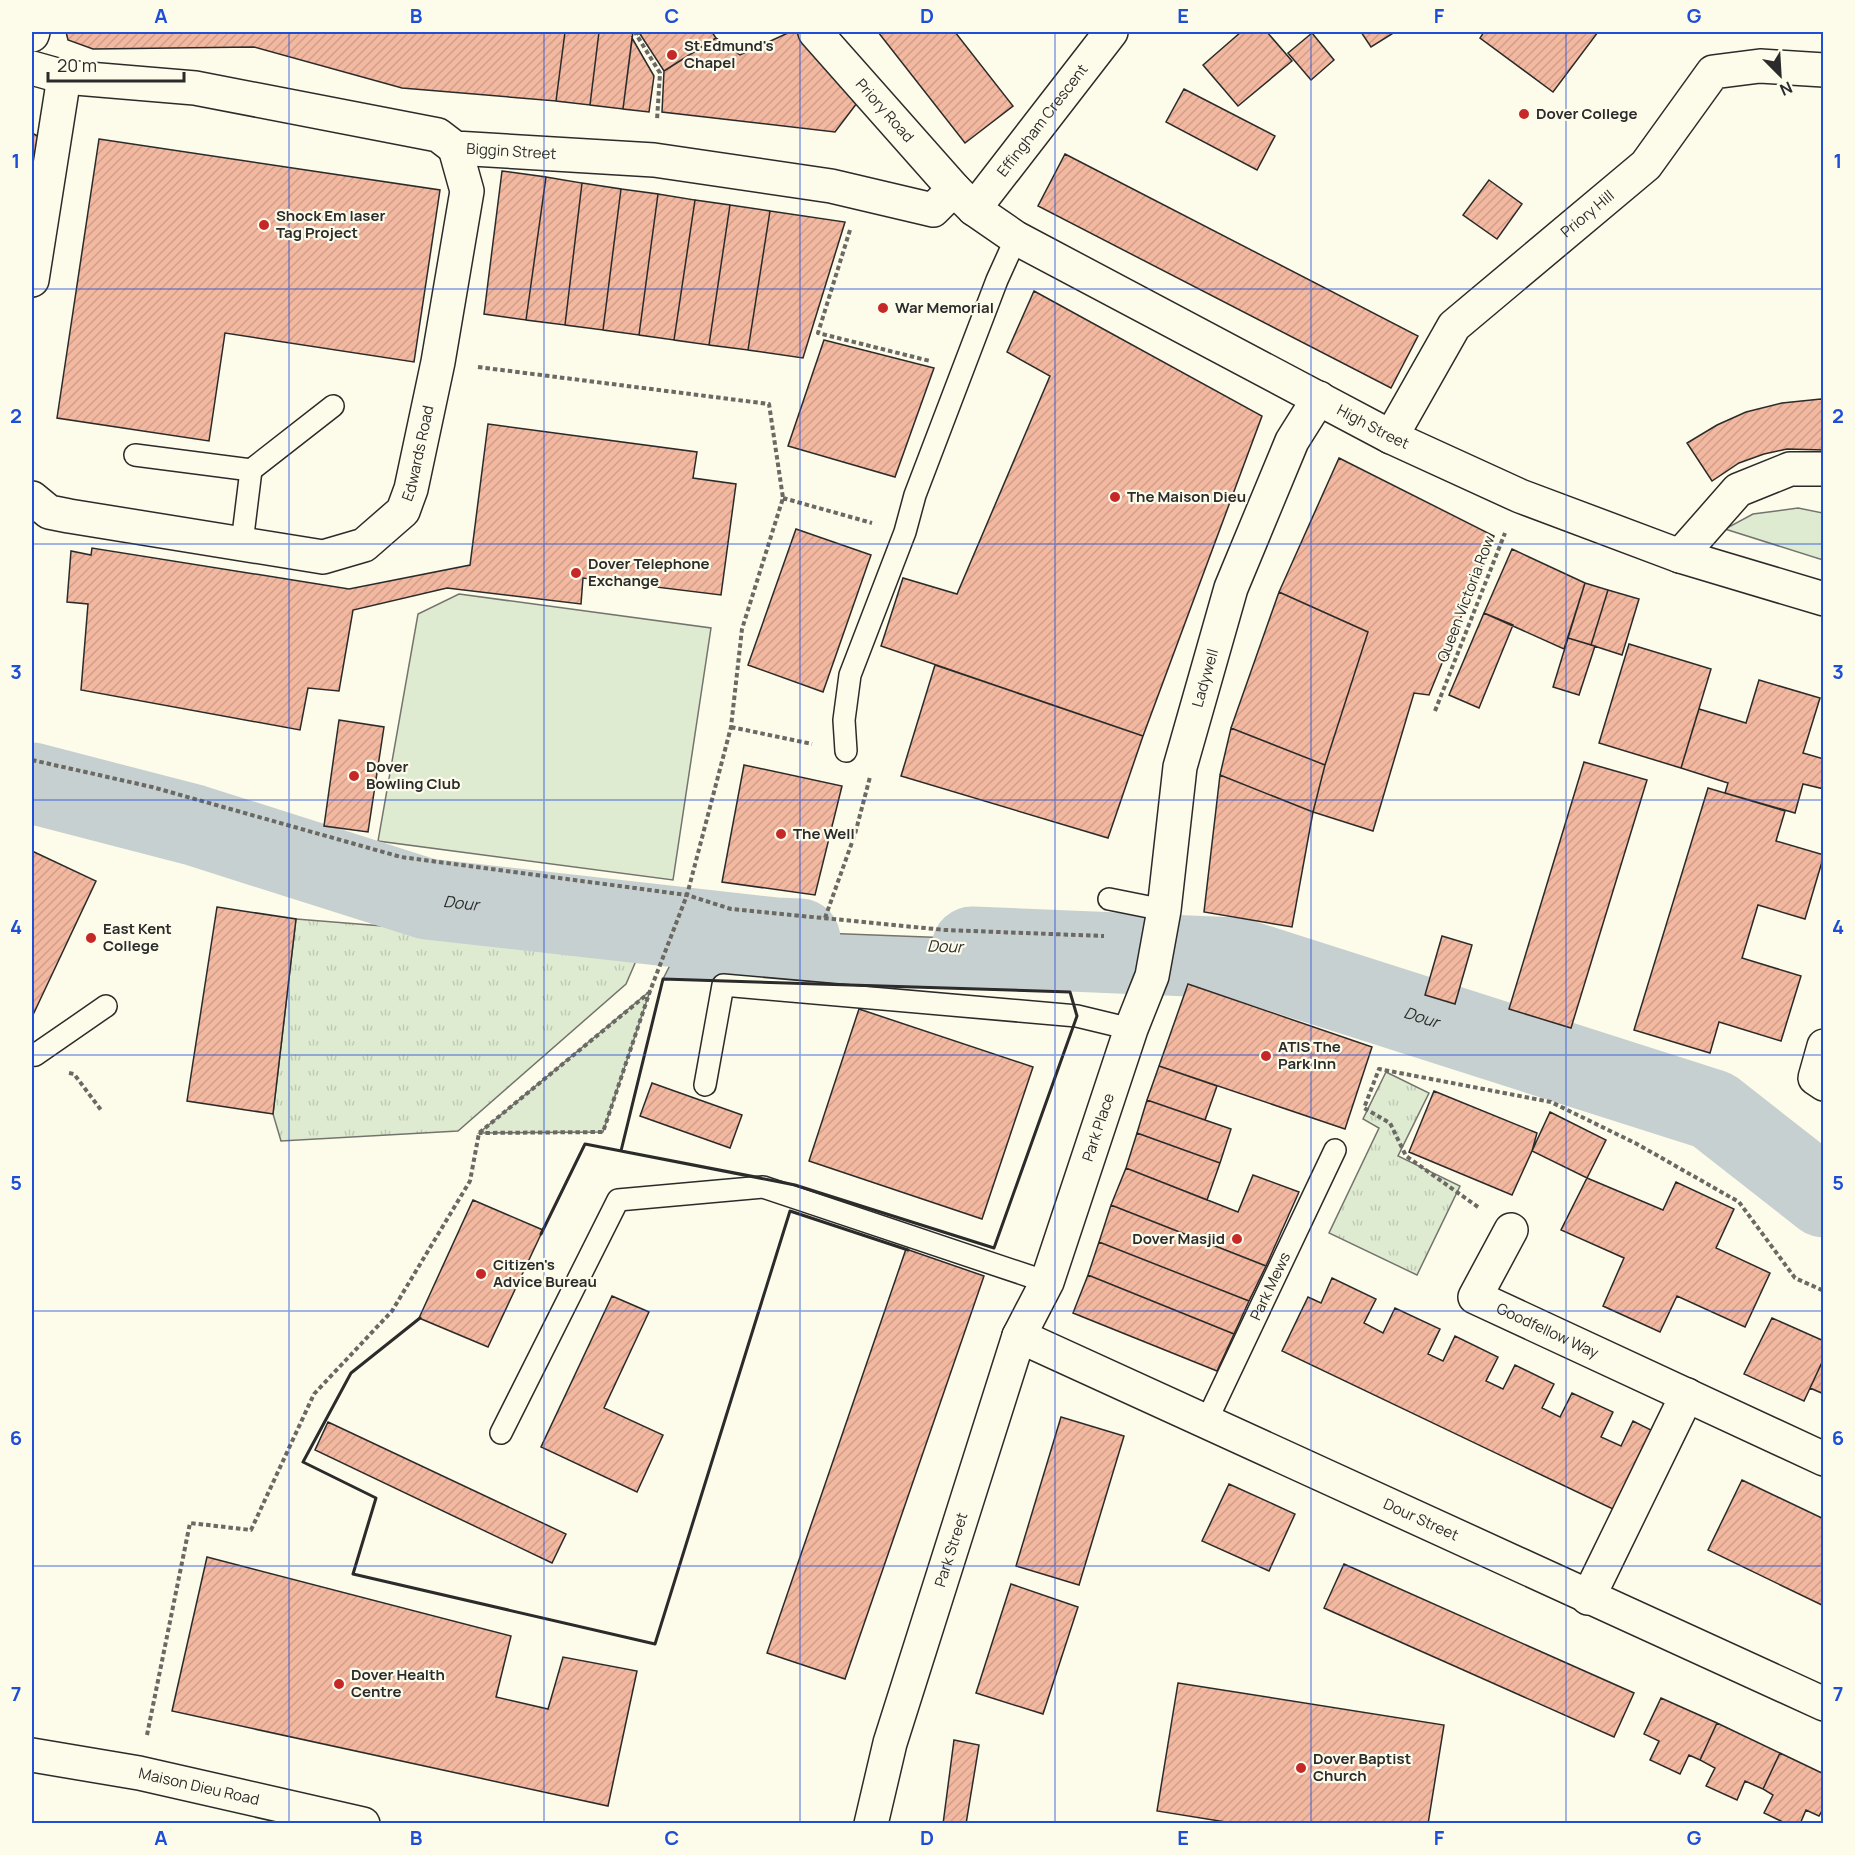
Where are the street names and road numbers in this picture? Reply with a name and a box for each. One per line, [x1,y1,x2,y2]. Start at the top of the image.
street label: Effingham Crescent [992,59,1092,181]
street label: Priory Road [851,74,919,147]
street label: Biggin Street [466,138,557,164]
street label: Priory Hill [1556,185,1619,242]
street label: High Street [1333,399,1413,454]
street label: Edwards Road [396,403,438,504]
street label: Queen Victoria Row [1432,532,1500,665]
street label: Ladywell [1187,646,1223,710]
street label: Park Place [1077,1090,1119,1164]
street label: Park Mews [1245,1248,1295,1324]
street label: Goodfellow Way [1493,1297,1602,1363]
street label: Dour Street [1380,1493,1462,1546]
street label: Park Street [929,1510,972,1589]
street label: Maison Dieu Road [137,1762,261,1810]

